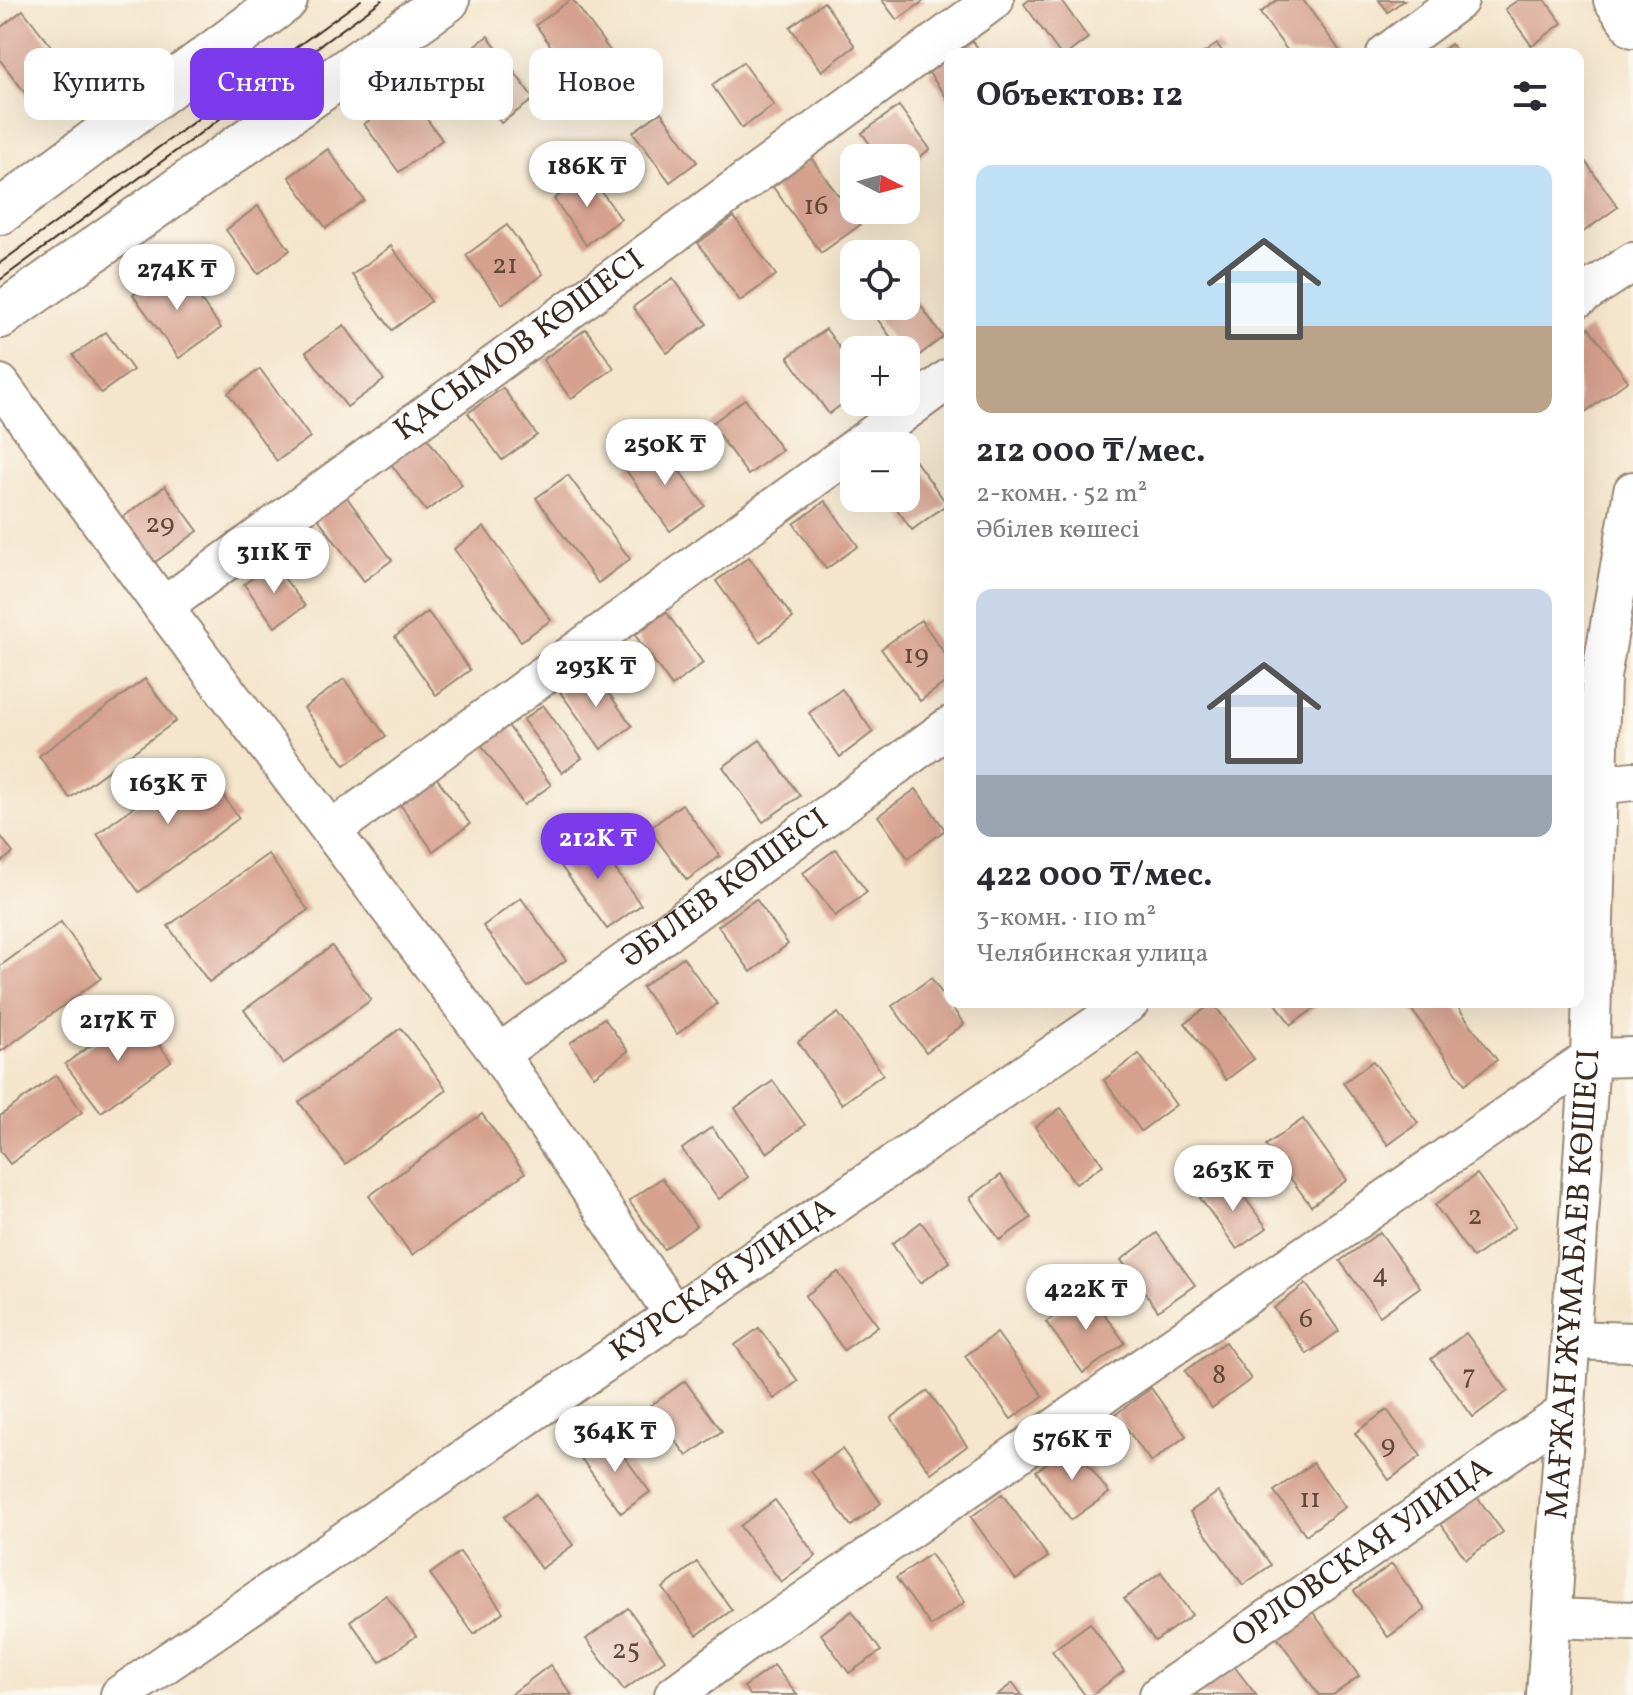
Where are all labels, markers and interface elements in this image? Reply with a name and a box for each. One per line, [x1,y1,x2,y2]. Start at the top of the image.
chip: Купить [24,48,174,120]
chip: Снять [190,48,324,120]
chip: Фильтры [340,48,513,120]
chip: Новое [529,48,663,120]
text: Объектов: 12 [976,73,1183,120]
icon: filters [1508,74,1552,118]
pin: 186K ₸ [522,141,652,209]
north arrow [840,144,920,224]
map controls [840,144,920,512]
text: 186K ₸ [547,149,627,185]
house number: 16 [803,187,829,226]
icon: home [1192,217,1336,361]
street label: ҚАСЫМОВ КӨШЕСІ [386,240,654,453]
button: locate [840,240,920,320]
pin: 274K ₸ [112,244,242,312]
house number: 21 [492,246,518,285]
text: 274K ₸ [137,252,217,288]
button: + [840,336,920,416]
pin: 250K ₸ [600,419,730,487]
text: 250K ₸ [624,427,706,463]
text: 212 000 ₸/мес. [976,429,1206,476]
button: − [840,432,920,512]
text: 2-комн. · 52 m² [976,476,1147,512]
house number: 29 [145,505,175,544]
text: Әбілев көшесі [976,512,1140,548]
pin: 311K ₸ [209,527,339,595]
text: 311K ₸ [236,535,312,571]
house number: 19 [903,636,929,675]
pin: 293K ₸ [531,641,661,709]
icon: home [1192,641,1336,785]
text: 293K ₸ [555,649,637,685]
pin: 163K ₸ [103,758,233,826]
text: 163K ₸ [129,766,207,802]
street label: ӘБІЛЕВ КӨШЕСІ [613,799,838,980]
pin: 212K ₸ [533,813,663,881]
text: 212K ₸ [559,821,637,857]
text: 422 000 ₸/мес. [976,853,1213,900]
text: 3-комн. · 110 m² [976,900,1156,936]
text: Челябинская улица [976,936,1208,972]
pin: 217K ₸ [53,995,183,1063]
text: 217K ₸ [79,1003,157,1039]
street label: МАҒЖАН ЖҰМАБАЕВ КӨШЕСІ [1536,1048,1612,1521]
pin: 263K ₸ [1168,1145,1298,1213]
text: 263K ₸ [1192,1153,1274,1189]
street label: КУРСКАЯ УЛИЦА [602,1188,845,1374]
house number: 2 [1467,1197,1483,1236]
house number: 4 [1372,1255,1388,1294]
pin: 422K ₸ [1021,1264,1151,1332]
text: 422K ₸ [1044,1272,1128,1308]
house number: 6 [1299,1300,1313,1339]
house number: 8 [1212,1356,1226,1395]
house number: 7 [1462,1356,1476,1395]
pin: 364K ₸ [550,1406,680,1474]
text: 364K ₸ [573,1414,657,1450]
pin: 576K ₸ [1007,1414,1137,1482]
text: 576K ₸ [1032,1422,1112,1458]
house number: 9 [1381,1426,1395,1465]
street label: ОРЛОВСКАЯ УЛИЦА [1224,1447,1502,1659]
house number: 11 [1299,1480,1321,1519]
house number: 25 [612,1631,640,1670]

